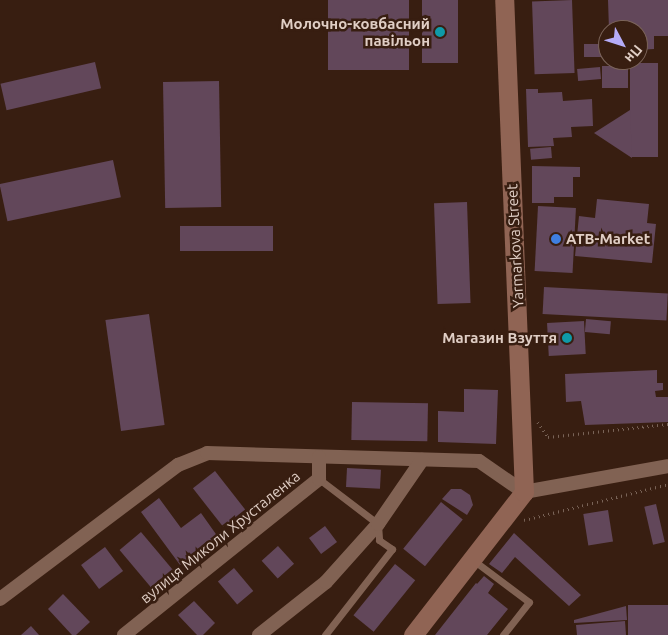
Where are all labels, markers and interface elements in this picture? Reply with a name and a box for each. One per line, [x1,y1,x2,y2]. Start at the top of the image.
place label: Молочно-ковбасний павільон [280,14,430,49]
north arrow [598,20,648,70]
marker: Молочно-ковбасний павільон [434,26,446,38]
text: Пн [622,42,646,66]
street label: Yarmarkova Street [503,183,527,309]
place label: ATB-Market [566,230,650,248]
marker: ATB-Market [550,233,562,245]
place label: Магазин Взуття [442,329,557,347]
marker: Магазин Взуття [561,332,573,344]
street label: вулиця Миколи Хрусталенка [136,467,304,607]

